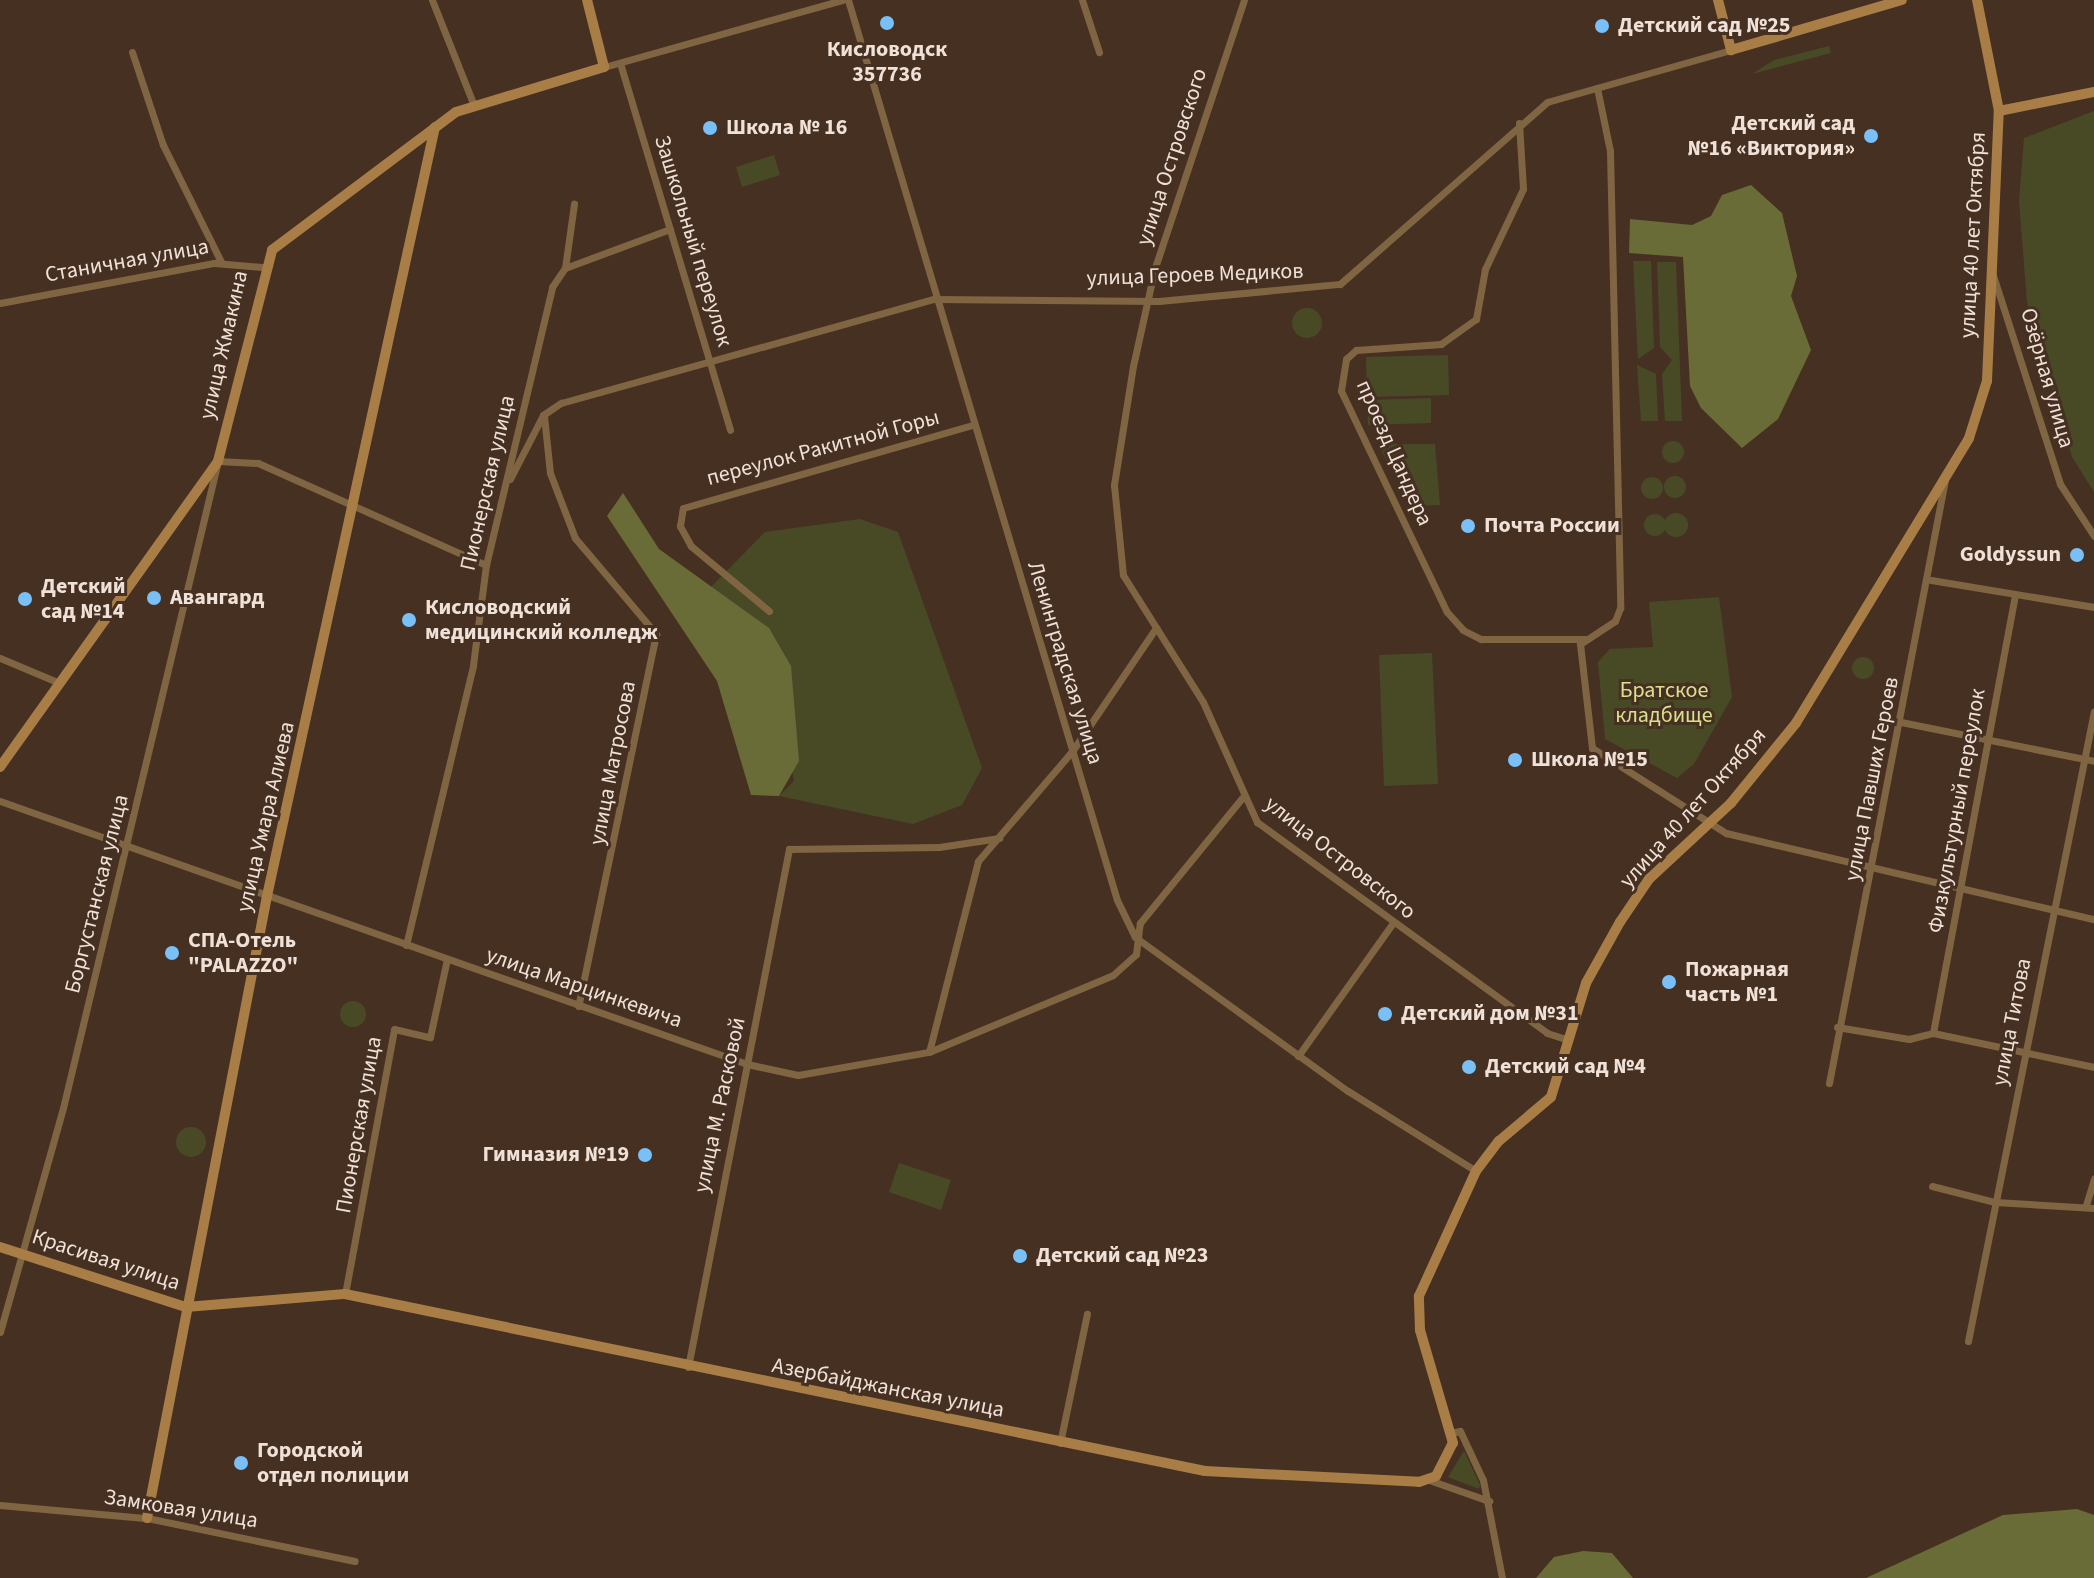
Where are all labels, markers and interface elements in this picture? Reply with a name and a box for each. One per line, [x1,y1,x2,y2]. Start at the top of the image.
place label: Детский сад №25 [1618,13,1790,39]
marker: Кисловодск 357736 [878,14,896,32]
marker: Детский сад №25 [1593,17,1611,35]
place label: Кисловодск 357736 [827,36,947,88]
street label: улица Островского [1131,65,1213,249]
place label: Детский сад №16 «Виктория» [1687,110,1855,162]
place label: Школа № 16 [726,115,847,141]
marker: Школа № 16 [701,119,719,137]
marker: Детский сад №16 «Виктория» [1862,127,1880,145]
street label: улица 40 лет Октября [1954,131,1992,339]
street label: Зашкольный переулок [648,132,738,350]
street label: Станичная улица [43,234,211,288]
street label: улица Героев Медиков [1086,258,1304,292]
street label: улица Жмакина [194,268,254,422]
street label: Озёрная улица [2014,305,2080,451]
street label: проезд Цандера [1350,376,1438,530]
street label: Пионерская улица [455,393,521,573]
street label: переулок Ракитной Горы [704,404,942,492]
place label: Почта России [1484,513,1620,539]
marker: Почта России [1459,517,1477,535]
place label: Goldyssun [1960,542,2061,568]
marker: Goldyssun [2068,546,2086,564]
street label: Ленинградская улица [1022,558,1108,768]
place label: Детский сад №14 [41,573,126,624]
place label: Авангард [170,585,264,611]
marker: Авангард [145,589,163,607]
marker: Детский сад №14 [16,590,34,608]
place label: Кисловодский медицинский колледж [425,594,658,646]
marker: Кисловодский медицинский колледж [400,611,418,629]
street label: улица Павших Героев [1839,675,1905,883]
park label: Братское кладбище [1615,677,1713,728]
street label: улица Матросова [584,679,642,847]
street label: Физкультурный переулок [1922,687,1992,935]
street label: улица Умара Алиева [231,719,301,915]
street label: улица 40 лет Октября [1614,722,1772,894]
place label: Школа №15 [1531,747,1648,773]
marker: Школа №15 [1506,751,1524,769]
street label: улица Островского [1259,791,1421,925]
street label: Боргустанская улица [60,792,134,996]
place label: СПА-Отель "PALAZZO" [188,927,298,978]
street label: улица Марцинкевича [482,942,686,1034]
marker: СПА-Отель "PALAZZO" [163,944,181,962]
place label: Пожарная часть №1 [1685,956,1789,1008]
street label: улица Титова [1987,956,2037,1088]
marker: Пожарная часть №1 [1660,973,1678,991]
place label: Детский дом №31 [1401,1001,1579,1027]
marker: Детский дом №31 [1376,1005,1394,1023]
street label: улица М. Расковой [689,1015,751,1195]
street label: Пионерская улица [330,1034,388,1216]
place label: Детский сад №4 [1485,1054,1646,1080]
marker: Детский сад №4 [1460,1058,1478,1076]
place label: Гимназия №19 [483,1142,629,1168]
marker: Гимназия №19 [636,1146,654,1164]
street label: Красивая улица [29,1224,183,1296]
place label: Детский сад №23 [1036,1243,1208,1269]
marker: Детский сад №23 [1011,1247,1029,1265]
street label: Азербайджанская улица [770,1353,1006,1423]
place label: Городской отдел полиции [257,1437,409,1488]
marker: Городской отдел полиции [232,1454,250,1472]
street label: Замковая улица [102,1484,260,1534]

